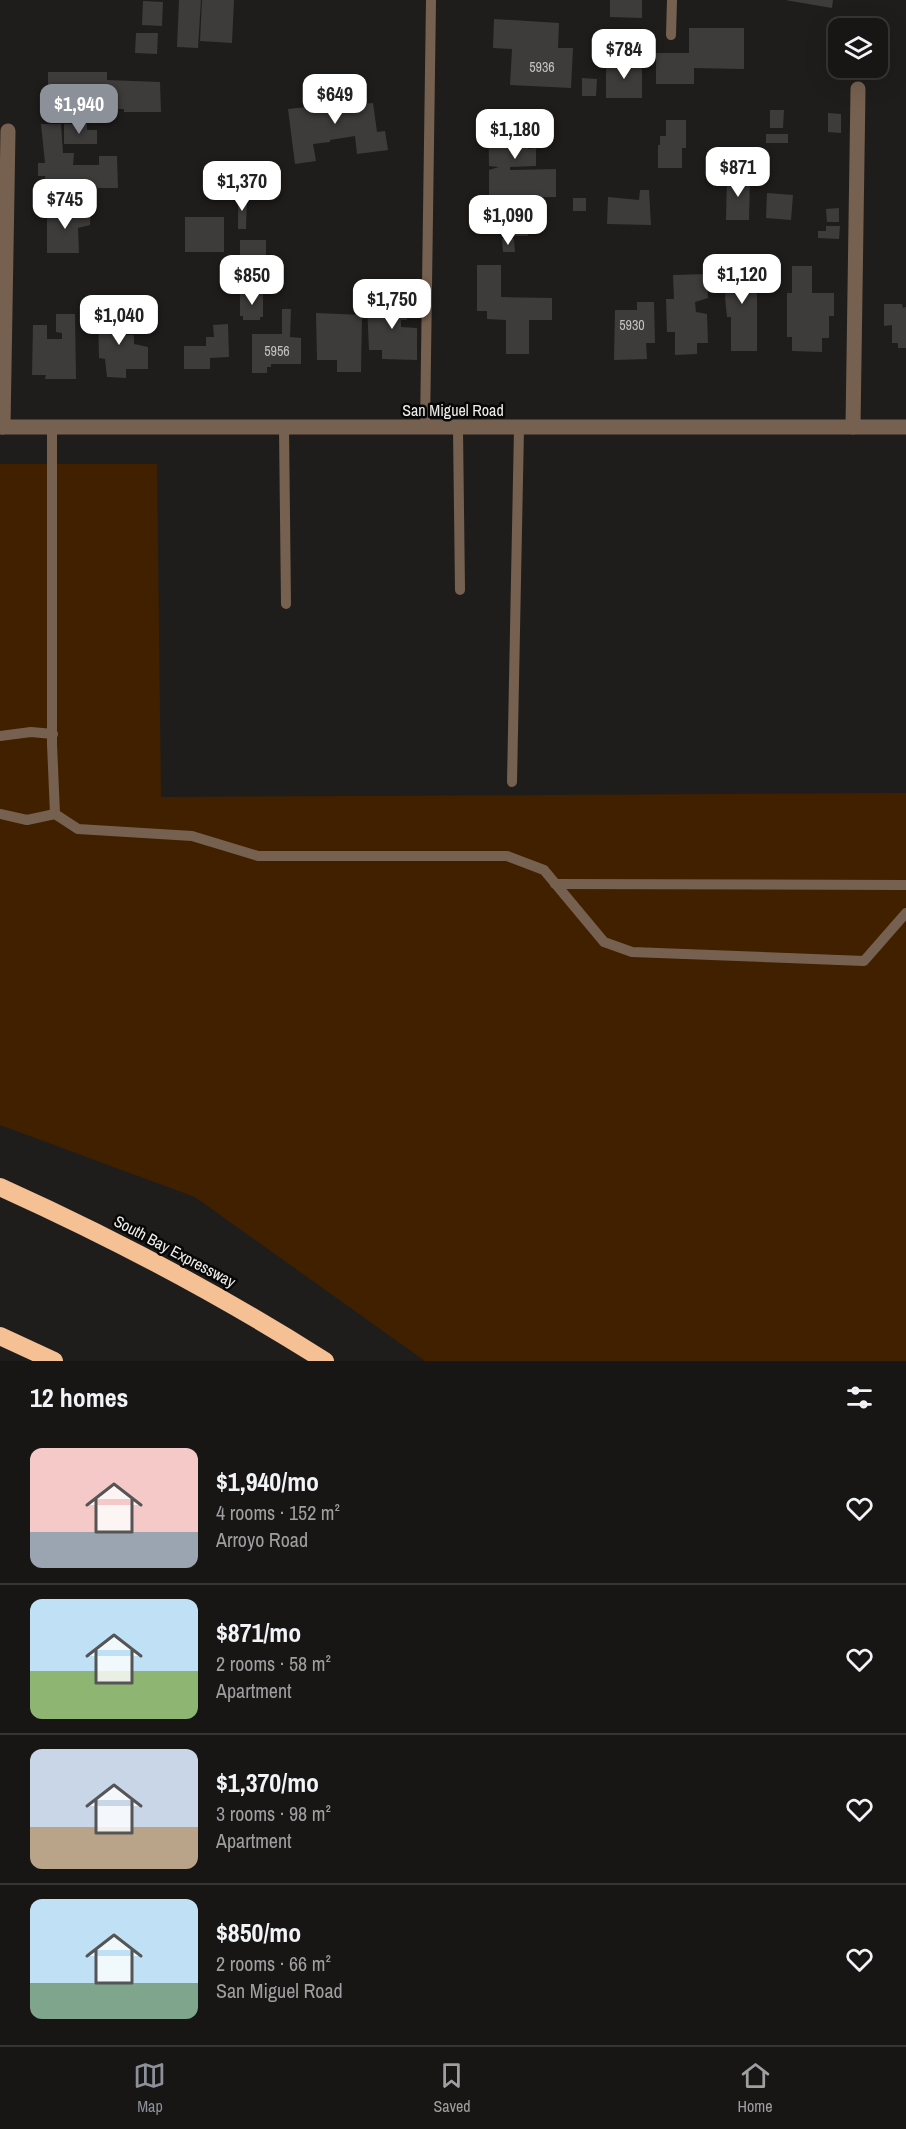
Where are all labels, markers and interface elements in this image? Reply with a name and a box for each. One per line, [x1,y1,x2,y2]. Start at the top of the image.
map controls [828,18,888,78]
button: layers [828,18,888,78]
pin: $784 [588,29,660,80]
text: $784 [606,35,642,62]
house number: 5936 [529,58,555,76]
pin: $649 [299,74,371,125]
text: $649 [317,80,353,107]
pin: $1,940 [30,84,128,135]
text: $1,940 [54,90,104,117]
pin: $1,180 [466,109,564,160]
text: $1,180 [490,115,540,142]
pin: $871 [702,147,774,198]
text: $871 [720,153,756,180]
pin: $1,370 [193,161,291,212]
text: $1,370 [217,167,267,194]
pin: $745 [29,179,101,230]
text: $745 [47,185,83,212]
pin: $1,090 [459,195,557,246]
text: $1,090 [483,201,533,228]
pin: $1,120 [693,254,791,305]
pin: $850 [216,255,288,306]
text: $1,120 [717,260,767,287]
text: $850 [234,261,270,288]
pin: $1,750 [343,279,441,330]
text: $1,750 [367,285,417,312]
pin: $1,040 [70,295,168,346]
text: $1,040 [94,301,144,328]
house number: 5930 [619,316,645,334]
house number: 5956 [264,342,290,360]
street label: San Miguel Road [402,399,504,421]
street label: South Bay Expressway [110,1210,240,1293]
text: 12 homes [30,1380,128,1415]
icon: filters [843,1381,876,1414]
text: $1,940/mo [216,1464,319,1499]
icon: home [78,1472,150,1544]
icon: heart [843,1492,876,1525]
text: 4 rooms · 152 m² [216,1499,340,1526]
text: Arroyo Road [216,1526,308,1553]
text: $871/mo [216,1615,301,1650]
icon: home [78,1623,150,1695]
icon: heart [843,1643,876,1676]
text: 2 rooms · 58 m² [216,1650,331,1677]
text: Apartment [216,1677,292,1704]
text: $1,370/mo [216,1765,319,1800]
icon: home [78,1773,150,1845]
icon: heart [843,1793,876,1826]
text: 3 rooms · 98 m² [216,1800,331,1827]
text: Apartment [216,1827,292,1854]
text: $850/mo [216,1915,301,1950]
icon: home [78,1923,150,1995]
icon: heart [843,1943,876,1976]
text: 2 rooms · 66 m² [216,1950,331,1977]
text: San Miguel Road [216,1977,343,2004]
tab: Map [133,2059,166,2117]
tab: Saved [433,2059,471,2117]
tab: Home [738,2059,773,2117]

